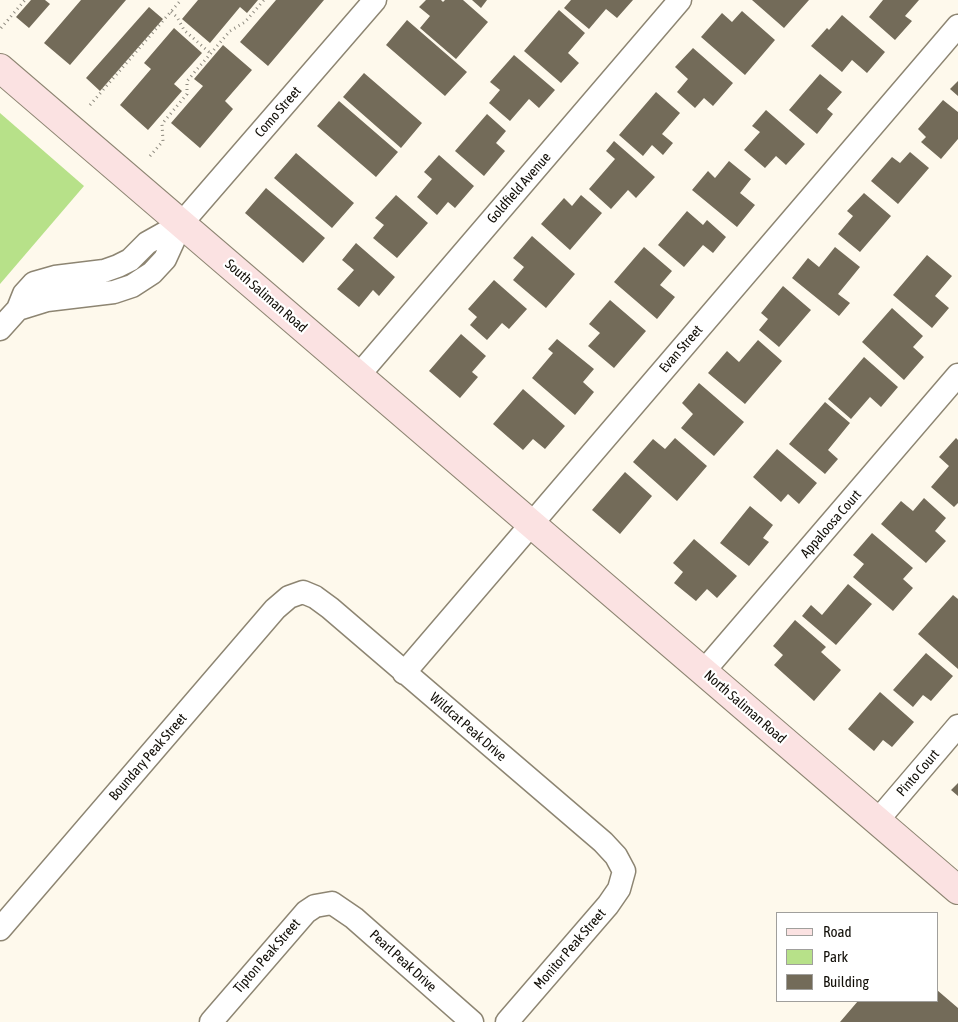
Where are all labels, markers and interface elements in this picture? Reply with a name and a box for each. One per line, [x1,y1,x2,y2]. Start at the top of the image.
street label: Como Street [251,83,305,141]
street label: Goldfield Avenue [484,149,554,227]
street label: South Saliman Road [222,256,310,336]
street label: Evan Street [656,322,706,376]
street label: Appaloosa Court [797,487,865,561]
street label: North Saliman Road [701,667,789,747]
street label: Wildcat Peak Drive [426,689,510,765]
street label: Boundary Peak Street [106,710,190,804]
street label: Pinto Court [893,746,943,800]
street label: Monitor Peak Street [531,905,609,993]
legend [776,912,938,1002]
street label: Tipton Peak Street [230,915,304,997]
text: Road [823,923,852,940]
street label: Pearl Peak Drive [366,927,440,995]
text: Park [823,948,848,965]
text: Building [823,973,869,990]

